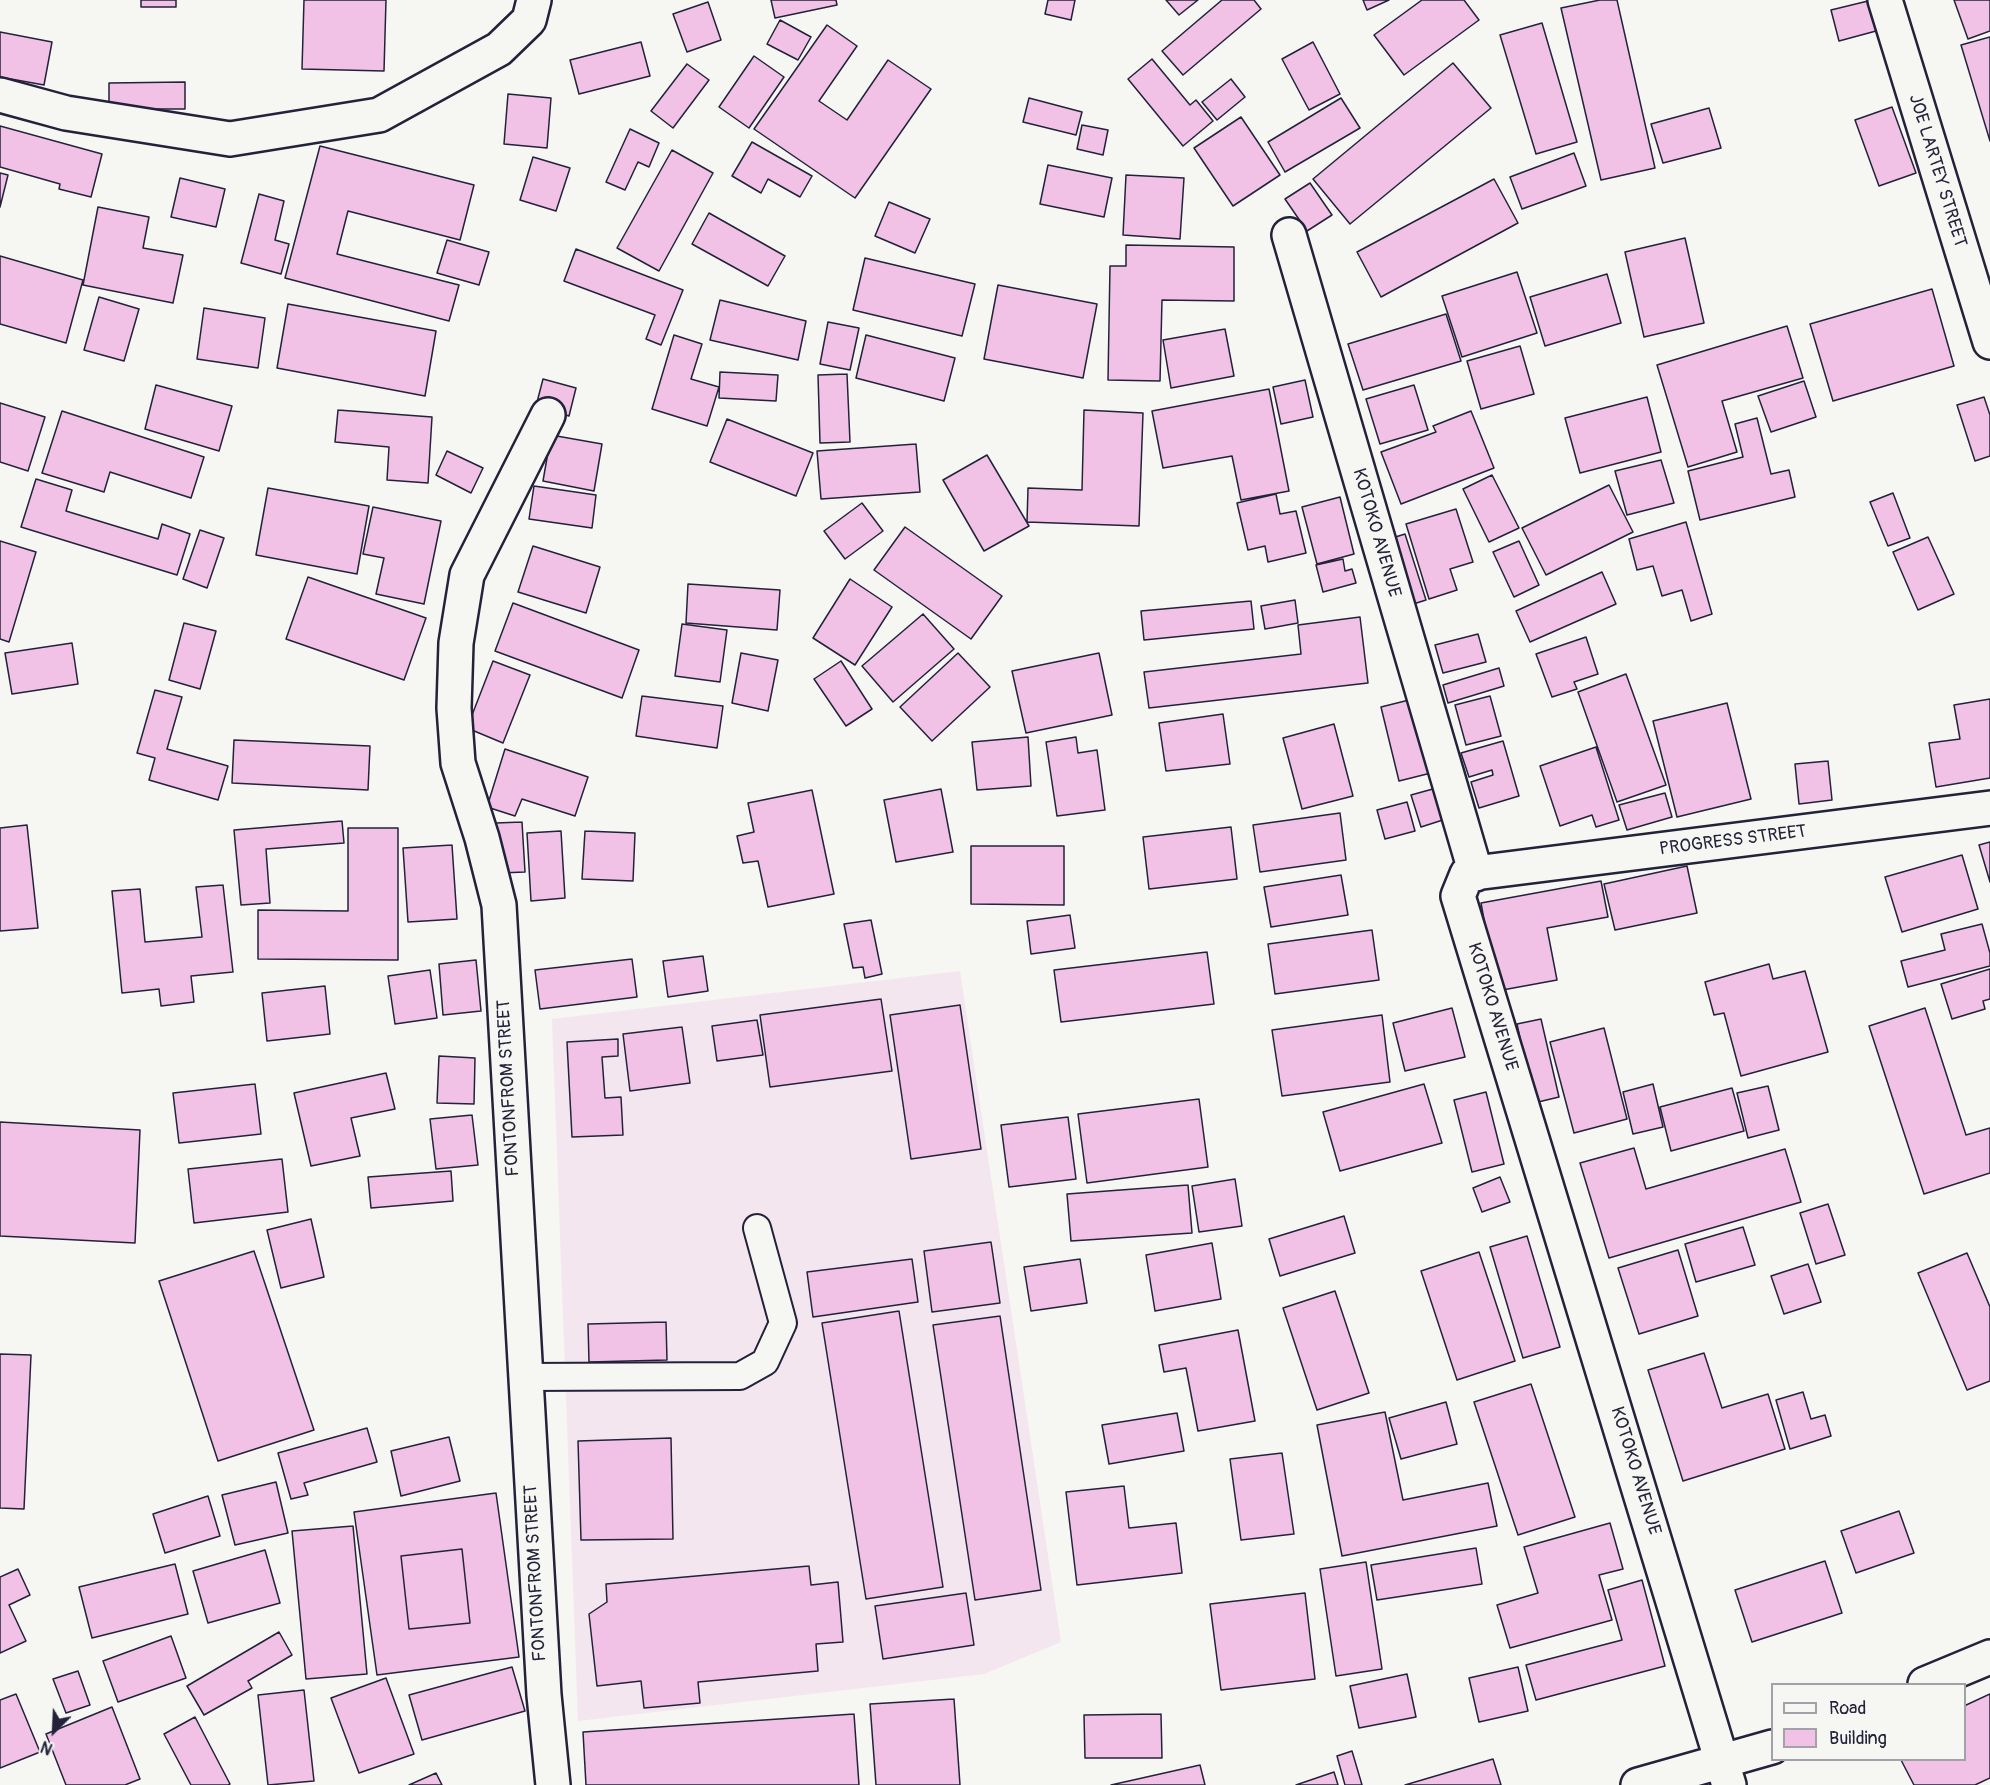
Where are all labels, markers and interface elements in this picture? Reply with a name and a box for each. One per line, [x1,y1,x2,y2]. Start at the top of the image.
street label: JOE LARTEY STREET [1903,92,1971,250]
street label: KOTOKO AVENUE [1347,466,1405,600]
street label: PROGRESS STREET [1658,821,1808,861]
street label: KOTOKO AVENUE [1462,940,1522,1074]
street label: FONTONFROM STREET [494,999,524,1177]
street label: KOTOKO AVENUE [1605,1404,1665,1538]
street label: FONTONFROM STREET [521,1484,551,1662]
legend [1771,1683,1966,1761]
text: Road [1829,1697,1866,1720]
north arrow [24,1701,84,1761]
text: Building [1829,1727,1887,1750]
text: N [38,1736,56,1759]

